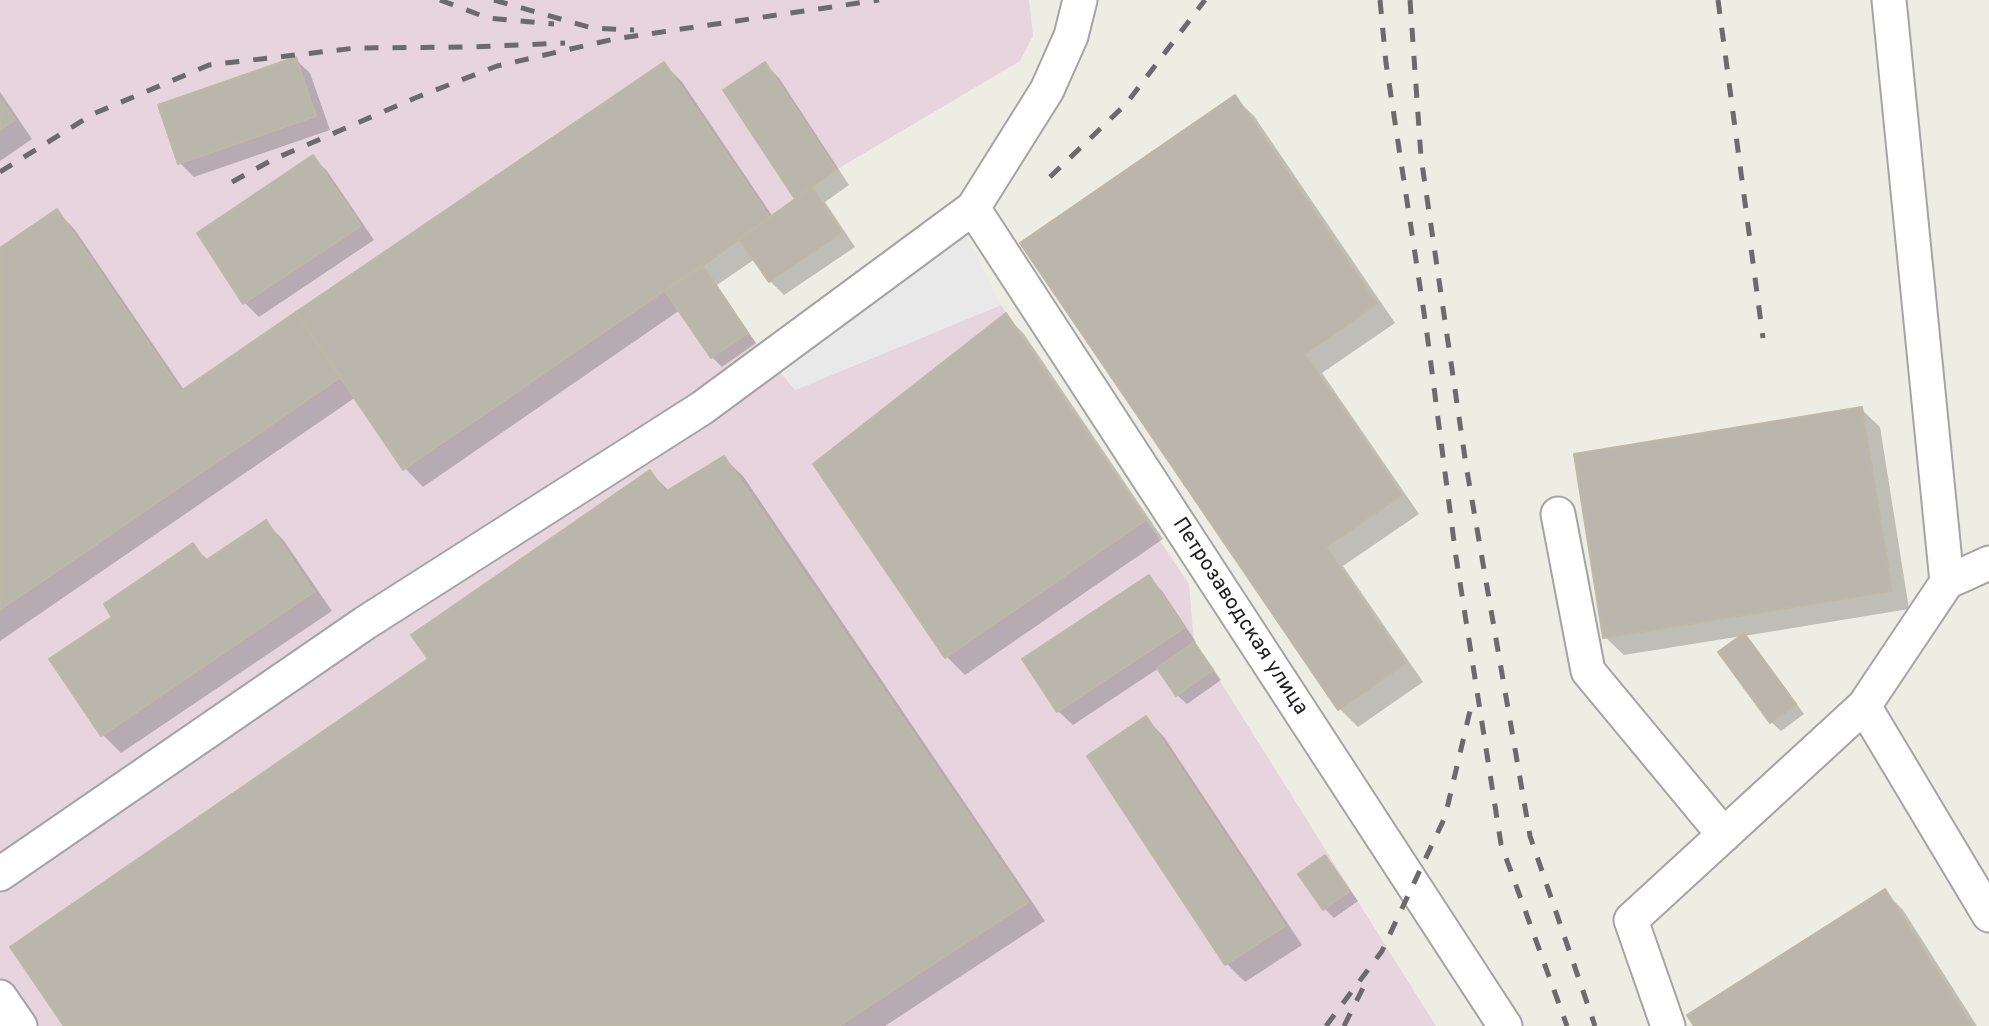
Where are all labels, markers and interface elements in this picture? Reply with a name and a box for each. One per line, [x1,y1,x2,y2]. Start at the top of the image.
street label: Петрозаводская улица [1166,514,1312,720]

